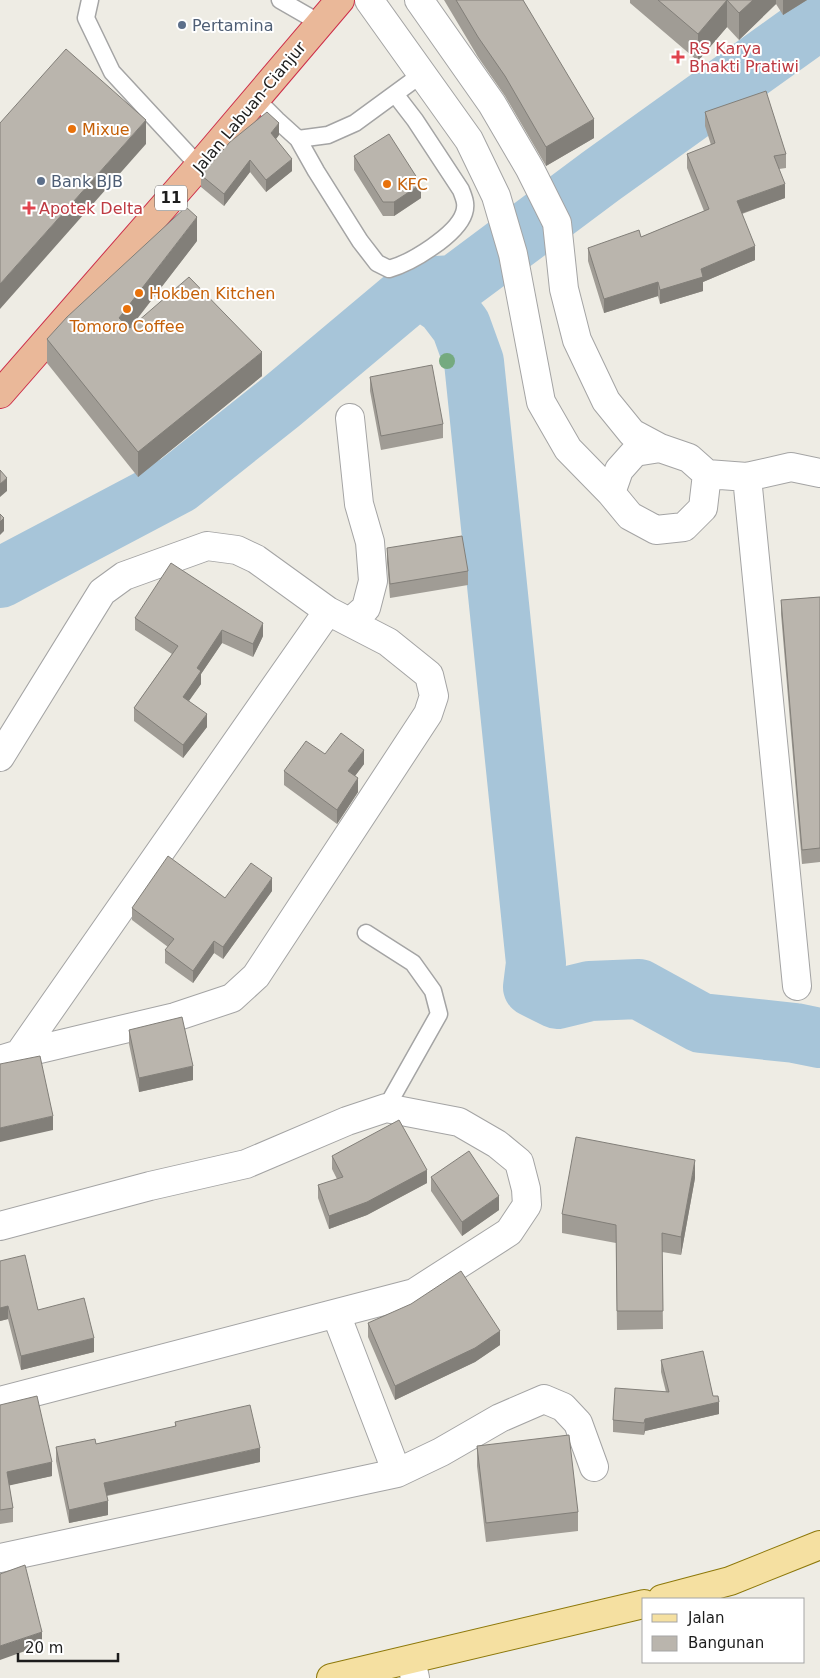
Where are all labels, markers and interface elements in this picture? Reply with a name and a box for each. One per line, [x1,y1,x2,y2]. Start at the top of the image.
place label: Pertamina [192,16,274,35]
marker: Pertamina [176,19,188,31]
street label: Jalan Labuan-Cianjur [188,38,310,178]
place label: RS Karya Bhakti Pratiwi [689,39,799,76]
marker: RS Karya Bhakti Pratiwi [671,50,685,64]
place label: Mixue [82,120,130,139]
marker: Mixue [66,123,78,135]
place label: Bank BJB [51,172,123,191]
marker: Bank BJB [35,175,47,187]
place label: KFC [397,175,428,194]
marker: KFC [381,178,393,190]
road number: 11 [155,186,187,210]
place label: Apotek Delta [39,199,143,218]
marker: Apotek Delta [23,202,35,214]
place label: Hokben Kitchen [149,284,275,303]
marker: Hokben Kitchen [133,287,145,299]
marker: Tomoro Coffee [121,303,133,315]
place label: Tomoro Coffee [69,317,185,336]
legend [642,1598,805,1663]
text: Jalan [687,1609,724,1627]
scale bar [18,1630,118,1662]
text: Bangunan [688,1634,764,1652]
text: 20 m [25,1639,63,1657]

